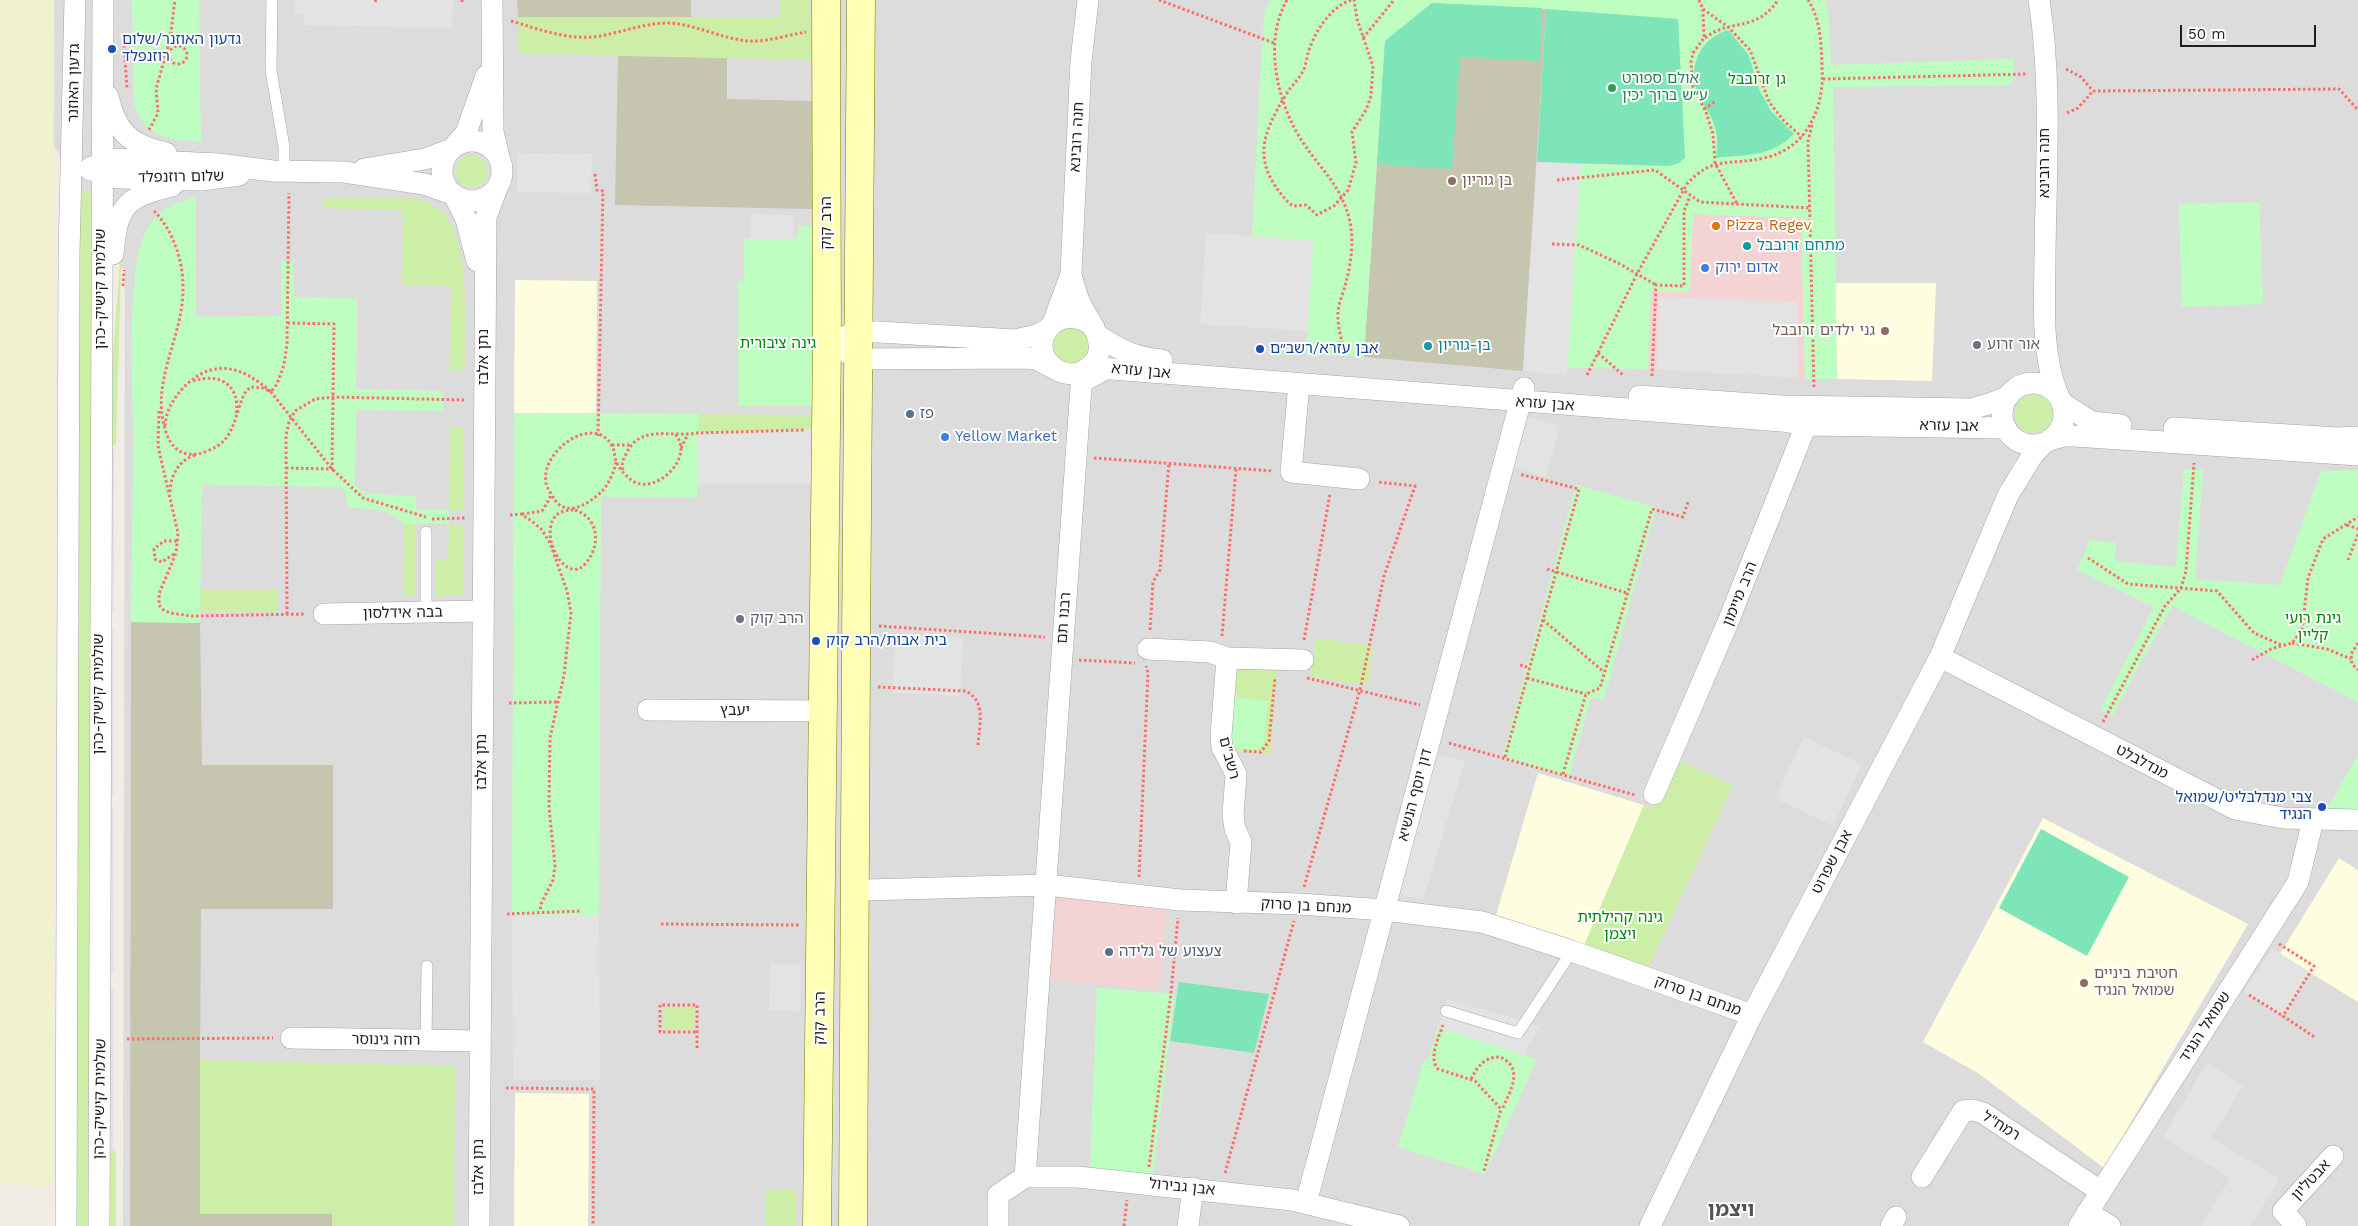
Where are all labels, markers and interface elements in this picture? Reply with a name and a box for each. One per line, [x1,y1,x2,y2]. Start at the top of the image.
scale bar [2183,15,2319,47]
text: 50 m [2188,25,2225,43]
place label: גדעון האוזנר/שלום רוזנפלד [122,31,241,66]
street label: גדעון האוזנר [64,43,84,123]
marker: גדעון האוזנר/שלום רוזנפלד [106,43,118,55]
place label: אולם ספורט ע״ש ברוך יכין [1622,70,1708,105]
park label: גן זרובבל [1728,71,1786,89]
marker: אולם ספורט ע״ש ברוך יכין [1606,82,1618,94]
street label: חנה רובינא [1066,101,1088,173]
street label: חנה רובינא [2036,128,2054,198]
street label: שלום רוזנפלד [138,167,224,187]
place label: בן גוריון [1462,172,1512,190]
marker: בן גוריון [1446,175,1458,187]
street label: הרב קוק [818,196,836,250]
place label: Pizza Regev [1726,217,1811,235]
marker: Pizza Regev [1710,220,1722,232]
street label: שולמית קישיק-כהן [92,228,110,350]
place label: מתחם זרובבל [1757,237,1845,255]
marker: מתחם זרובבל [1741,240,1753,252]
place label: אדום ירוק [1715,259,1778,277]
marker: אדום ירוק [1699,262,1711,274]
place label: גני ילדים זרובבל [1772,322,1875,340]
marker: גני ילדים זרובבל [1879,325,1891,337]
street label: נתן אלבז [475,329,493,385]
park label: גינה ציבורית [740,335,816,353]
place label: אור זרוע [1987,336,2040,354]
place label: בן-גוריון [1438,337,1491,355]
marker: אור זרוע [1971,339,1983,351]
place label: אבן עזרא/רשב״ם [1270,340,1379,358]
marker: בן-גוריון [1422,340,1434,352]
marker: אבן עזרא/רשב״ם [1254,343,1266,355]
street label: אבן עזרא [1111,359,1171,383]
street label: אבן עזרא [1515,393,1575,415]
place label: פז [920,405,934,423]
marker: פז [904,408,916,420]
street label: אבן עזרא [1919,416,1979,436]
place label: Yellow Market [955,428,1057,446]
marker: Yellow Market [939,431,951,443]
street label: הרב מיימון [1719,559,1761,629]
street label: רבנו תם [1053,592,1075,644]
street label: בבה אידלסון [363,603,443,623]
place label: הרב קוק [750,610,804,628]
park label: גינת רועי קליין [2285,610,2341,645]
marker: הרב קוק [734,613,746,625]
place label: בית אבות/הרב קוק [826,632,947,650]
street label: שולמית קישיק-כהן [90,633,108,755]
marker: בית אבות/הרב קוק [810,635,822,647]
street label: יעבץ [720,702,750,720]
street label: נתן אלבז [473,734,491,790]
street label: רשב"ם [1215,735,1243,781]
street label: מנדלבלט [2113,741,2171,783]
street label: דון יוסף הנשיא [1394,747,1436,843]
place label: צבי מנדלבליט/שמואל הנגיד [2176,789,2312,824]
marker: צבי מנדלבליט/שמואל הנגיד [2316,801,2328,813]
street label: אבן שפרוט [1808,827,1856,897]
street label: מנחם בן סרוק [1260,895,1352,917]
park label: גינה קהילתית ויצמן [1577,909,1663,944]
place label: צעצוע של גלידה [1119,943,1222,961]
marker: צעצוע של גלידה [1103,946,1115,958]
place label: חטיבת ביניים שמואל הנגיד [2094,965,2178,1000]
street label: מנחם בן סרוק [1652,972,1744,1020]
marker: חטיבת ביניים שמואל הנגיד [2078,977,2090,989]
street label: שמואל הנגיד [2176,988,2234,1066]
street label: הרב קוק [811,991,829,1045]
street label: רוזה גינוסר [351,1030,421,1050]
street label: שולמית קישיק-כהן [90,1038,110,1160]
street label: רמח"ל [1979,1107,2023,1145]
street label: נתן אלבז [470,1139,488,1195]
street label: אבטליון [2288,1156,2334,1204]
street label: אבן גבירול [1148,1175,1216,1199]
district label: ויצמן [1708,1198,1754,1222]

